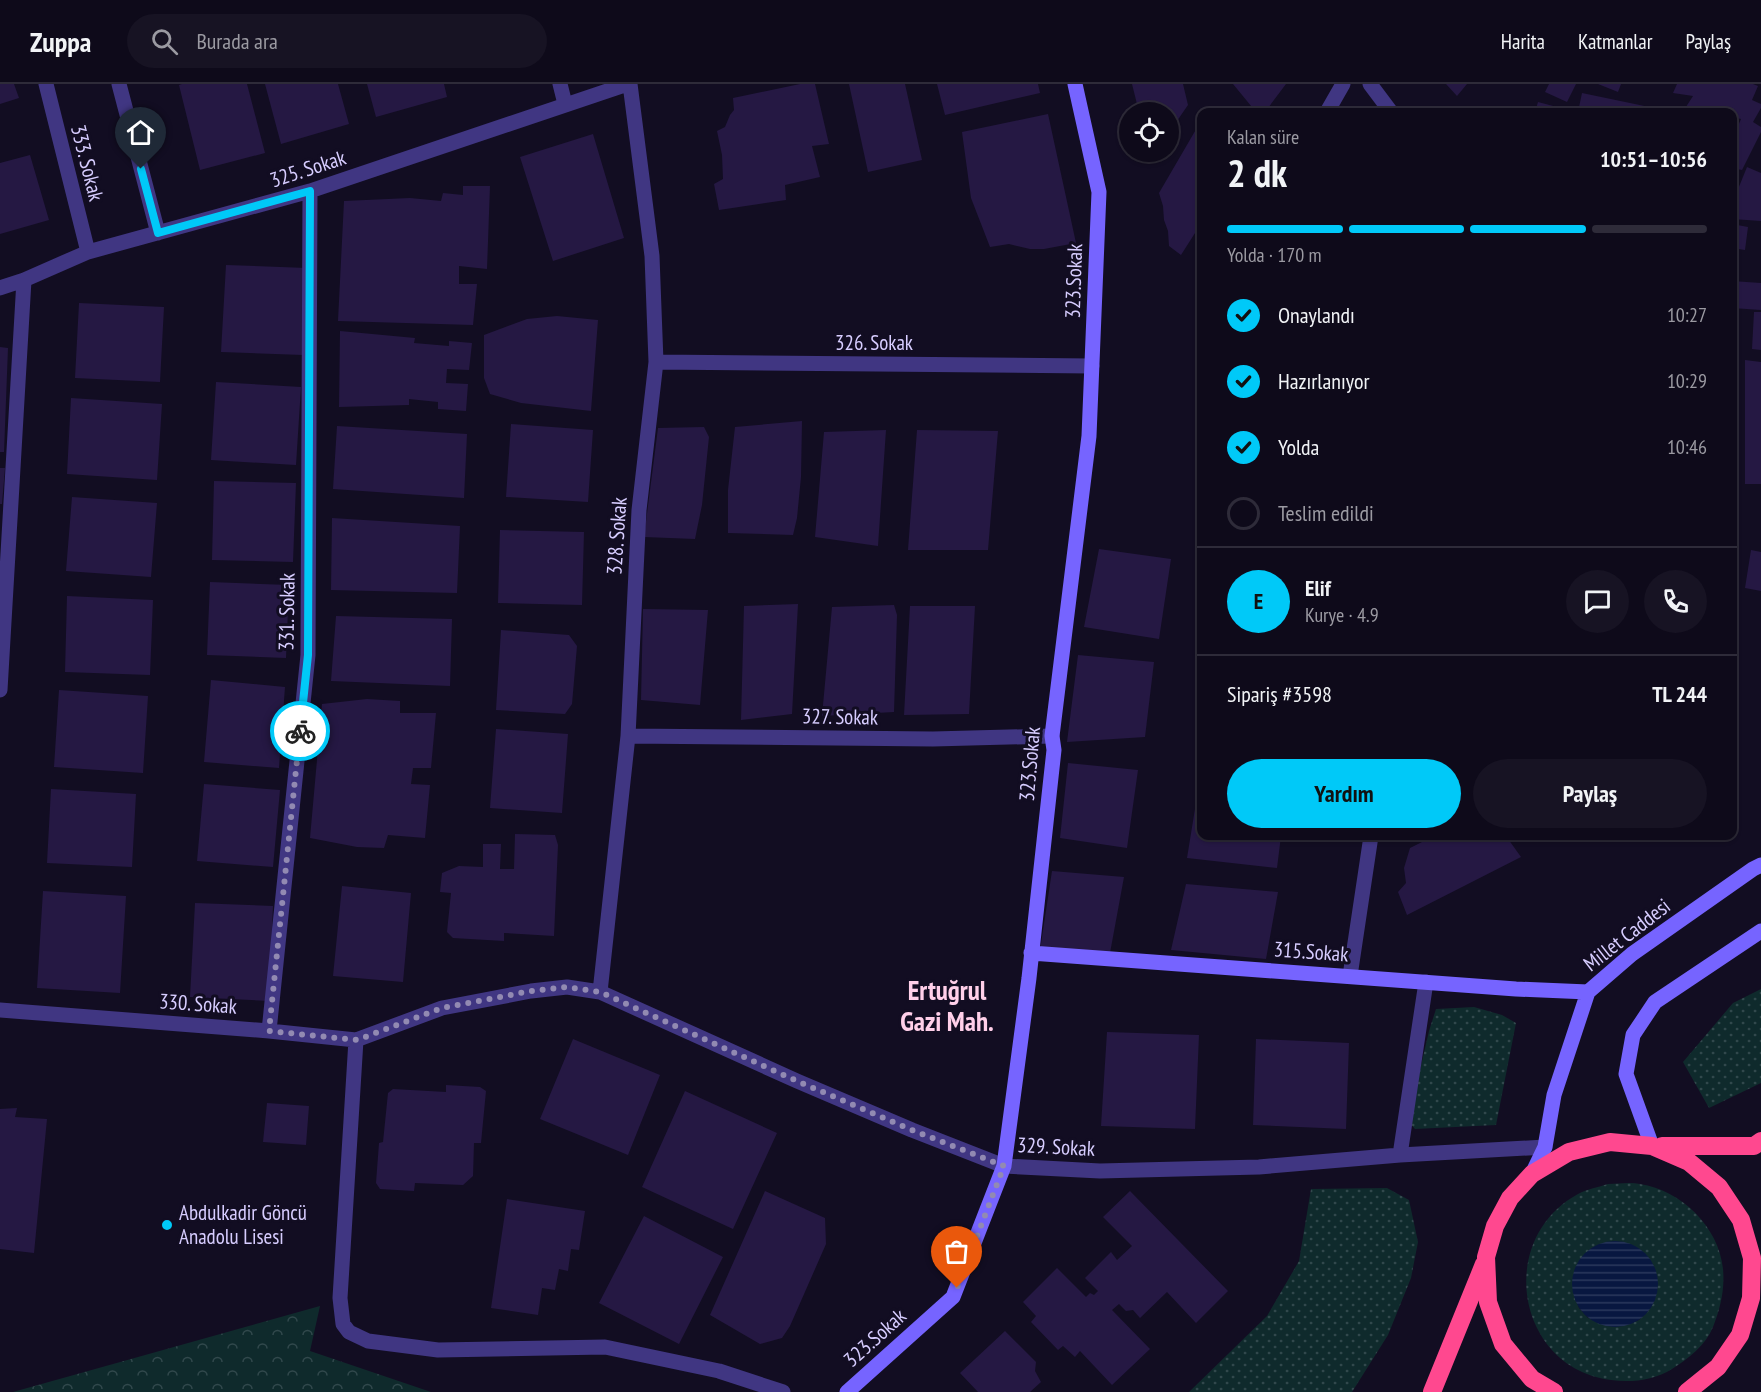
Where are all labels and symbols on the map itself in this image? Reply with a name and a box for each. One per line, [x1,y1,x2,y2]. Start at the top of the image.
pin [115,107,166,169]
street label: 333. Sokak [65,122,110,204]
street label: 325. Sokak [267,144,349,193]
street label: 323.Sokak [1059,243,1088,319]
street label: 326. Sokak [835,329,913,356]
street label: 328. Sokak [600,496,633,576]
street label: 331. Sokak [272,573,301,651]
courier [270,701,330,761]
street label: 327. Sokak [802,702,878,731]
street label: 323.Sokak [1013,726,1046,802]
street label: Millet Caddesi [1578,892,1676,977]
street label: 315.Sokak [1273,935,1349,968]
district label: Ertuğrul Gazi Mah. [900,973,994,1038]
street label: 330. Sokak [158,987,238,1020]
street label: 329. Sokak [1016,1131,1096,1162]
place label: Abdulkadir Göncü Anadolu Lisesi [179,1199,307,1250]
marker: Abdulkadir Göncü Anadolu Lisesi [160,1218,174,1232]
pin [931,1226,982,1288]
street label: 323.Sokak [838,1303,912,1373]

